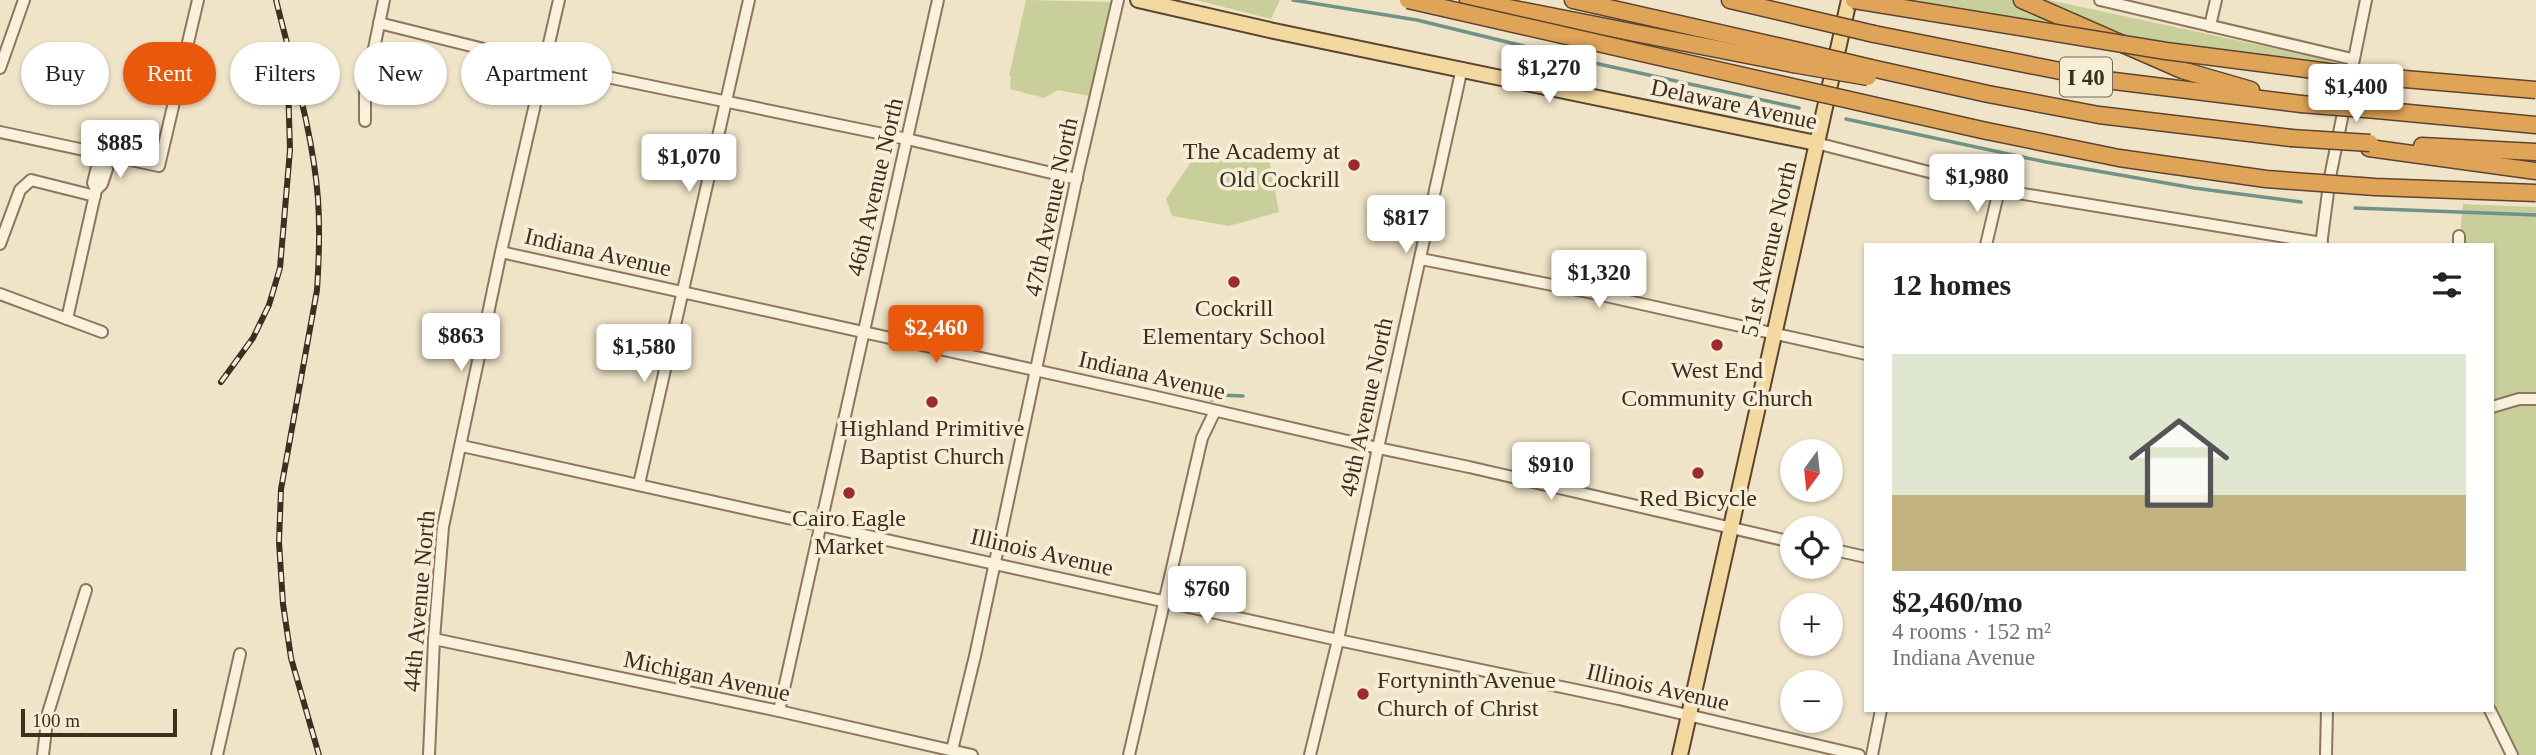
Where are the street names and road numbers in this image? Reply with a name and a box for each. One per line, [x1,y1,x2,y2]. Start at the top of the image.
road number: I 40 [2060,58,2112,96]
street label: Delaware Avenue [1648,74,1820,134]
street label: 46th Avenue North [842,95,908,279]
street label: 47th Avenue North [1019,115,1083,299]
street label: 51st Avenue North [1736,159,1802,339]
street label: Indiana Avenue [522,223,674,281]
street label: 49th Avenue North [1334,315,1398,499]
street label: Indiana Avenue [1076,346,1228,404]
street label: 44th Avenue North [398,509,440,693]
street label: Illinois Avenue [968,523,1116,581]
street label: Michigan Avenue [621,646,793,706]
street label: Illinois Avenue [1584,658,1732,716]

